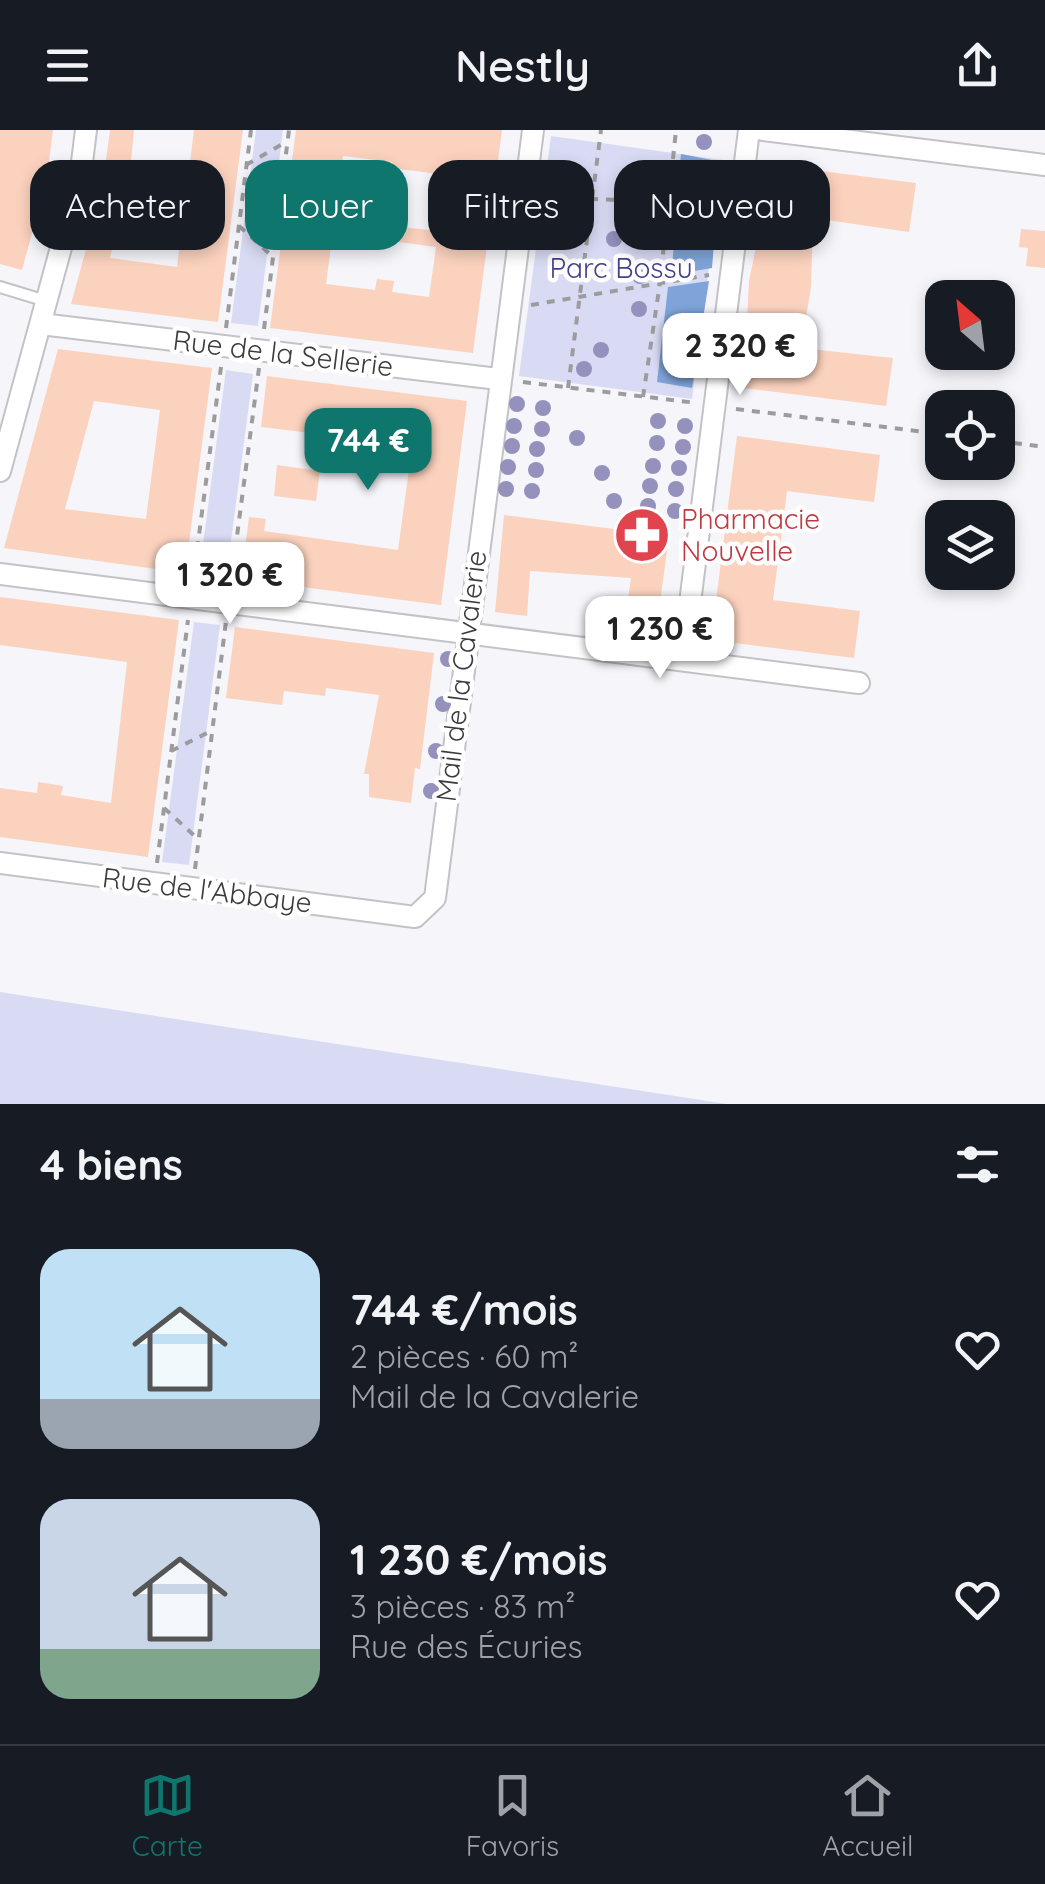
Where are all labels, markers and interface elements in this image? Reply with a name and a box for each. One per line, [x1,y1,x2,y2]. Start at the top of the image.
text: Nestly [455,37,590,93]
icon: menu [40,38,95,93]
icon: share [950,38,1005,93]
chip: Acheter [30,160,225,250]
chip: Louer [245,160,408,250]
chip: Filtres [428,160,594,250]
chip: Nouveau [614,160,830,250]
park label: Parc Bossu [549,250,693,285]
north arrow [925,280,1015,370]
map controls [925,280,1015,590]
pin: 2 320 € [648,313,832,398]
street label: Rue de la Sellerie [171,322,395,383]
text: 2 320 € [684,325,796,365]
button: locate [925,390,1015,480]
pin: 744 € [298,408,438,493]
text: 744 € [327,420,409,460]
button: layers [925,500,1015,590]
place label: Pharmacie Nouvelle [681,501,820,568]
pharmacy icon: Pharmacie Nouvelle [612,505,672,565]
pin: 1 320 € [138,542,322,627]
street label: Mail de la Cavalerie [428,548,493,804]
text: 1 320 € [177,554,283,594]
pin: 1 230 € [568,596,752,681]
text: 1 230 € [607,608,713,648]
street label: Rue de l'Abbaye [100,859,314,920]
icon: filters [950,1137,1005,1192]
text: 4 biens [40,1138,183,1191]
text: 744 €/mois [350,1283,578,1336]
icon: home [120,1289,240,1409]
icon: heart [950,1322,1005,1377]
text: 2 pièces · 60 m² [350,1336,578,1376]
text: Mail de la Cavalerie [350,1376,639,1416]
text: 1 230 €/mois [350,1533,607,1586]
icon: home [120,1539,240,1659]
icon: heart [950,1572,1005,1627]
text: 3 pièces · 83 m² [350,1586,575,1626]
text: Rue des Écuries [350,1626,583,1666]
tab: Carte [132,1768,203,1863]
tab: Favoris [466,1768,559,1863]
tab: Accueil [822,1768,913,1863]

